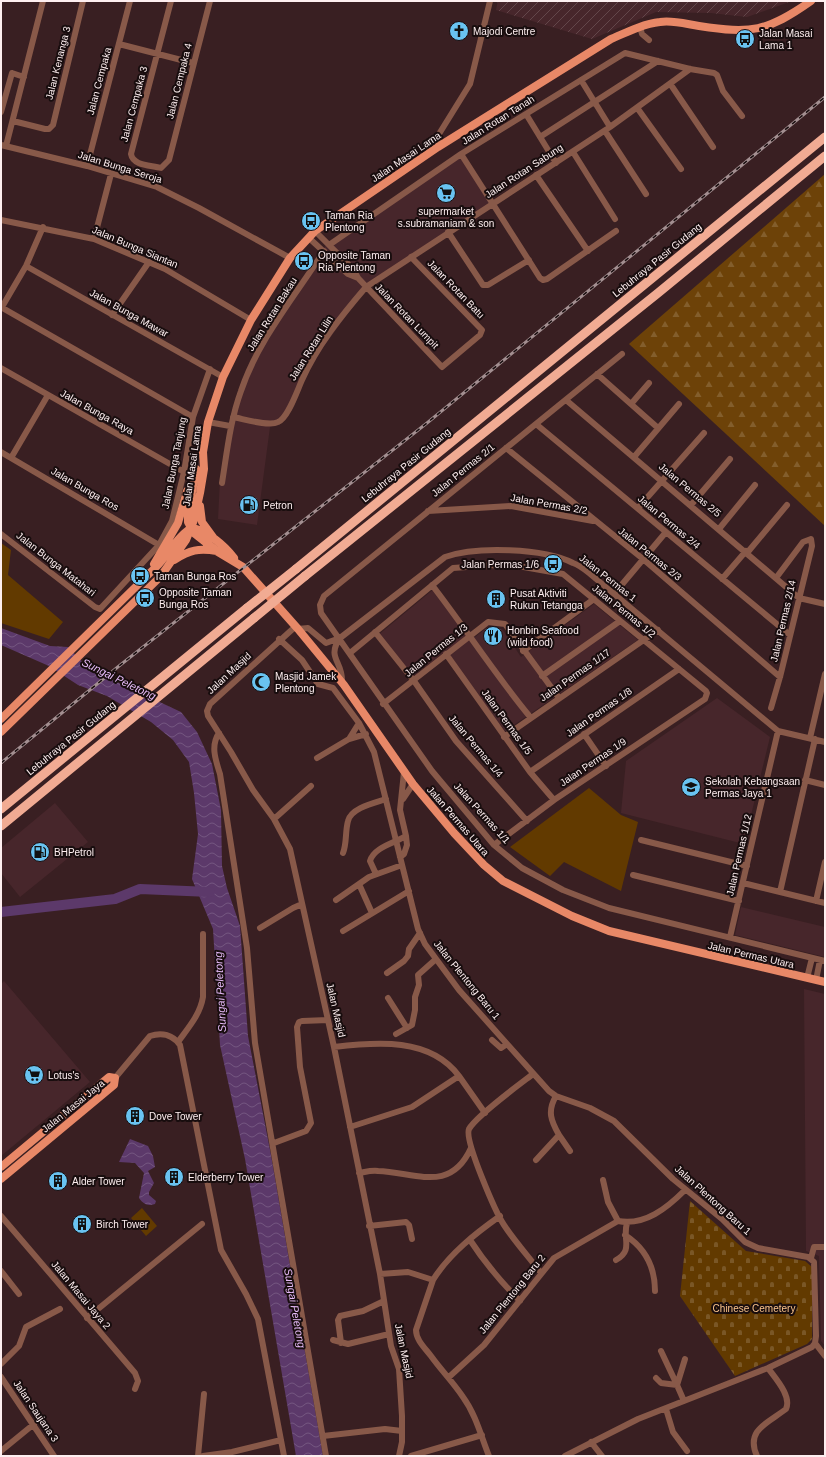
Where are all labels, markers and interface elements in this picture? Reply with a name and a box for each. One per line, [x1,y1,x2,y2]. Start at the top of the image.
church icon: Majodi Centre [448,20,470,42]
street label: Jalan Kenanga 3 [44,25,73,101]
place label: Majodi Centre [473,26,536,37]
bus stop icon: Jalan Masai Lama 1 [734,28,756,50]
place label: Jalan Masai Lama 1 [759,28,812,51]
street label: Jalan Cempaka 4 [164,41,194,120]
street label: Jalan Cempaka [85,46,113,116]
street label: Jalan Cempaka 3 [119,65,149,143]
street label: Jalan Rotan Tanah [460,93,536,147]
street label: Jalan Masai Lama [369,130,443,184]
street label: Jalan Rotan Sabung [483,142,565,200]
street label: Jalan Bunga Seroja [77,149,164,185]
supermarket icon: supermarket s.subramaniam & son [435,182,457,204]
place label: supermarket s.subramaniam & son [398,206,494,229]
bus stop icon: Taman Ria Plentong [300,210,322,232]
place label: Taman Ria Plentong [325,210,373,233]
street label: Lebuhraya Pasir Gudang [610,221,704,299]
street label: Jalan Bunga Siantan [90,224,180,270]
bus stop icon: Opposite Taman Ria Plentong [293,250,315,272]
place label: Opposite Taman Ria Plentong [318,250,391,273]
street label: Jalan Rotan Batu [425,258,487,320]
street label: Jalan Rotan Bakau [245,275,299,353]
street label: Jalan Rotan Lumpit [373,281,441,351]
street label: Jalan Bunga Mawar [88,287,171,340]
street label: Jalan Rotan Lilin [287,314,335,382]
street label: Jalan Bunga Raya [59,387,136,437]
street label: Jalan Bunga Tanjung [160,416,188,510]
street label: Jalan Masai Lama [181,425,203,507]
street label: Lebuhraya Pasir Gudang [359,426,453,504]
street label: Jalan Permas 2/1 [429,441,497,499]
street label: Jalan Permas 2/5 [657,461,724,520]
street label: Jalan Bunga Ros [49,465,121,513]
street label: Jalan Permas 2/2 [510,492,589,516]
street label: Jalan Permas 2/4 [636,493,703,552]
fuel station icon: Petron [238,494,260,516]
place label: Petron [263,500,292,511]
street label: Jalan Permas 2/3 [616,525,684,583]
street label: Jalan Bunga Matahari [14,530,98,598]
street label: Jalan Permas 1 [577,552,639,604]
bus stop icon: Jalan Permas 1/6 [542,553,564,575]
place label: Jalan Permas 1/6 [461,559,539,570]
bus stop icon: Taman Bunga Ros [129,565,151,587]
place label: Taman Bunga Ros [154,571,236,582]
street label: Jalan Permas 2/14 [768,579,798,663]
street label: Jalan Permas 1/2 [590,582,658,640]
bus stop icon: Opposite Taman Bunga Ros [134,587,156,609]
place label: Opposite Taman Bunga Ros [159,587,232,610]
building icon: Pusat Aktiviti Rukun Tetangga [485,588,507,610]
place label: Pusat Aktiviti Rukun Tetangga [510,588,583,611]
street label: Jalan Permas 1/3 [402,621,470,679]
restaurant icon: Honbin Seafood (wild food) [482,625,504,647]
place label: Honbin Seafood (wild food) [507,625,579,648]
street label: Jalan Permas 1/17 [538,646,613,703]
street label: Jalan Masjid [205,650,253,696]
water label: Sungai Peletong [80,656,159,702]
mosque icon: Masjid Jamek Plentong [250,671,272,693]
place label: Masjid Jamek Plentong [275,671,337,694]
street label: Jalan Permas 1/8 [564,685,634,739]
street label: Jalan Permas 1/5 [480,687,535,757]
street label: Lebuhraya Pasir Gudang [24,699,118,777]
street label: Jalan Permas 1/4 [447,713,506,780]
street label: Jalan Permas 1/9 [558,735,629,788]
school or university icon: Sekolah Kebangsaan Permas Jaya 1 [680,776,702,798]
place label: Sekolah Kebangsaan Permas Jaya 1 [705,776,800,799]
street label: Jalan Permas 1/1 [452,780,512,846]
street label: Jalan Permas Utara [425,784,491,858]
street label: Jalan Permas 1/12 [724,813,754,897]
fuel station icon: BHPetrol [29,841,51,863]
place label: BHPetrol [54,847,94,858]
street label: Jalan Plentong Baru 1 [432,938,503,1022]
street label: Jalan Permas Utara [707,940,796,970]
water label: Sungai Peletong [212,950,228,1033]
street label: Jalan Masjid [324,982,348,1038]
supermarket icon: Lotus's [23,1064,45,1086]
place label: Lotus's [48,1070,79,1081]
street label: Jalan Masai Jaya [40,1077,107,1135]
building icon: Dove Tower [124,1105,146,1127]
place label: Dove Tower [149,1111,202,1122]
street label: Jalan Plentong Baru 1 [673,1163,754,1237]
building icon: Elderberry Tower [163,1166,185,1188]
building icon: Alder Tower [47,1170,69,1192]
place label: Elderberry Tower [188,1172,264,1183]
place label: Alder Tower [72,1176,125,1187]
building icon: Birch Tower [71,1213,93,1235]
place label: Birch Tower [96,1219,149,1230]
street label: Jalan Plentong Baru 2 [477,1252,548,1336]
street label: Jalan Masai Jaya 2 [49,1259,113,1332]
water label: Sungai Peletong [282,1267,308,1350]
park label: Chinese Cemetery [713,1303,795,1314]
street label: Jalan Masjid [393,1323,415,1379]
street label: Jalan Saujana 3 [11,1378,61,1444]

